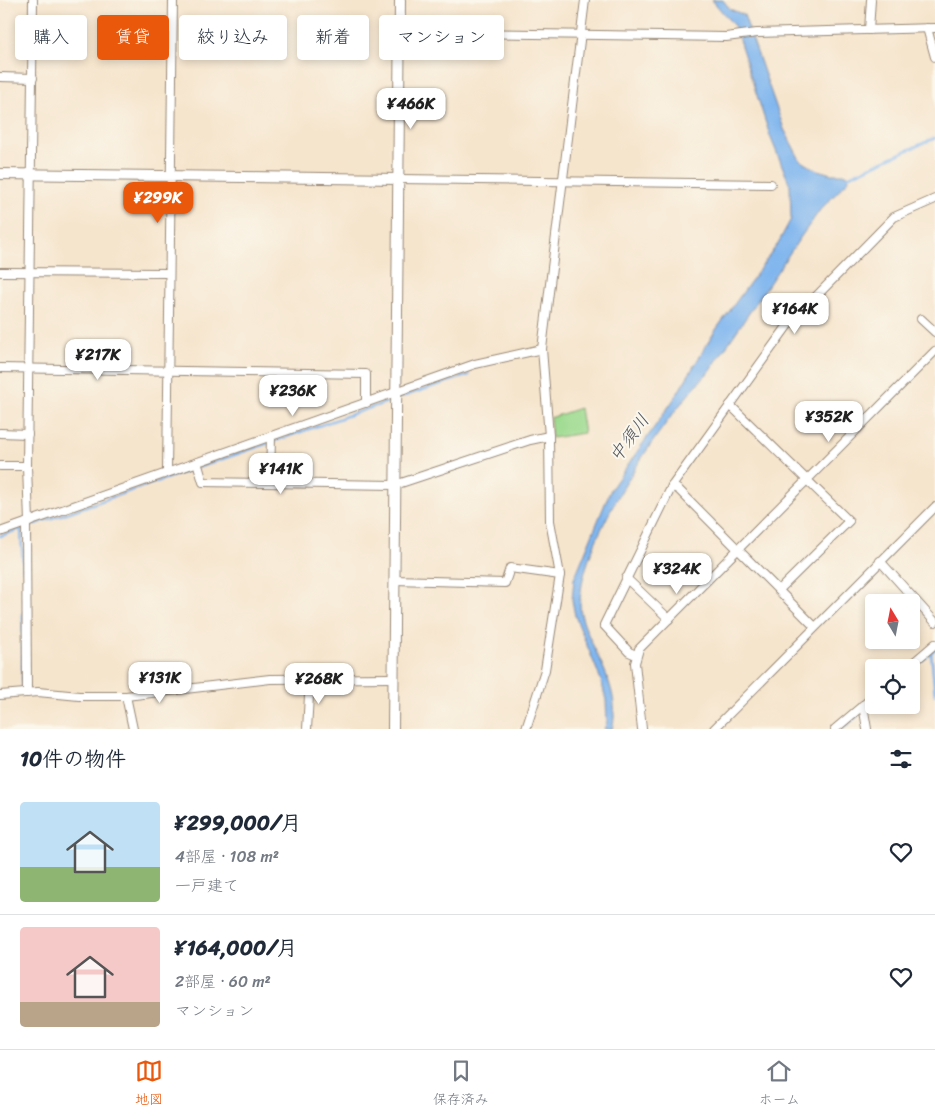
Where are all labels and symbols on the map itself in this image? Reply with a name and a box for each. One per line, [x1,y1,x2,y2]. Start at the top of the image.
pin: ¥466K [376,88,446,130]
pin: ¥299K [123,182,193,224]
pin: ¥164K [760,292,830,335]
pin: ¥217K [63,338,133,381]
pin: ¥236K [258,374,328,417]
pin: ¥352K [794,400,864,443]
water label: 中須川 [600,407,658,469]
pin: ¥141K [246,452,316,495]
pin: ¥324K [642,552,712,595]
north arrow [865,594,920,649]
pin: ¥131K [125,662,195,704]
pin: ¥268K [284,662,354,705]

